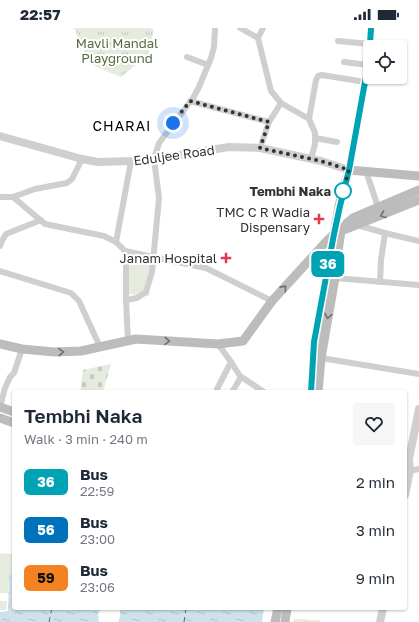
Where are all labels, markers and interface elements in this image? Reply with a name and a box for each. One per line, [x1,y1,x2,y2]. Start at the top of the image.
text: 22:57 [20,5,60,23]
park label: Mavli Mandal Playground [76,35,158,66]
map controls [363,40,407,84]
button: locate [363,40,407,84]
your location [163,113,183,133]
district label: CHARAI [93,117,151,134]
street label: Eduljee Road [133,141,215,169]
marker: Tembhi Naka [334,182,352,200]
place label: Tembhi Naka [250,183,331,199]
place label: TMC C R Wadia Dispensary [216,204,311,235]
one-way arrow [379,210,386,218]
marker: TMC C R Wadia Dispensary [313,213,325,225]
place label: Janam Hospital [120,250,217,266]
line badge: 36 [310,251,346,277]
marker: Janam Hospital [220,252,232,264]
text: 36 [319,255,337,272]
one-way arrow [279,286,286,293]
one-way arrow [325,312,333,319]
one-way arrow [164,336,170,345]
one-way arrow [58,348,64,356]
button: heart [353,403,395,445]
text: Tembhi Naka [24,404,142,427]
text: Walk · 3 min · 240 m [24,431,148,447]
text: Bus [80,465,108,483]
text: 36 [37,473,55,490]
text: 2 min [356,473,395,491]
text: 22:59 [80,483,114,499]
text: Bus [80,513,108,531]
text: 56 [37,521,55,538]
text: 3 min [356,521,395,539]
text: 23:00 [80,531,115,547]
text: Bus [80,561,108,579]
text: 59 [37,569,55,586]
text: 9 min [356,569,395,587]
text: 23:06 [80,579,115,595]

